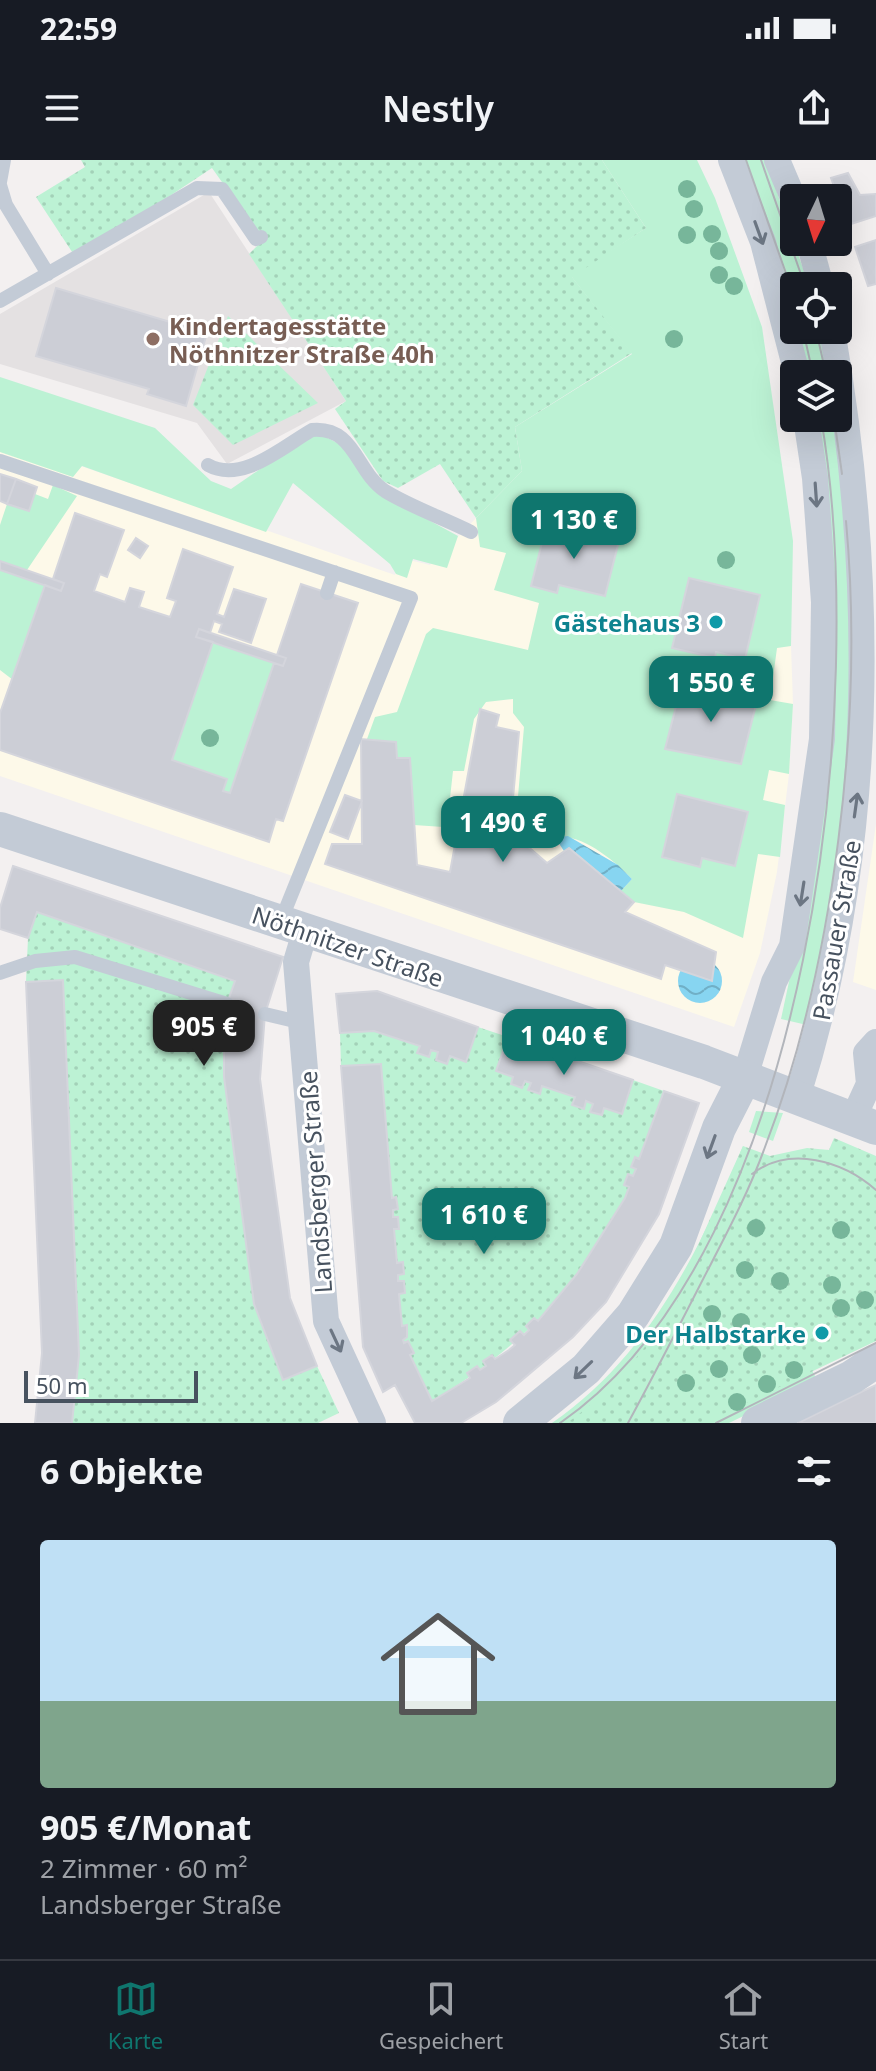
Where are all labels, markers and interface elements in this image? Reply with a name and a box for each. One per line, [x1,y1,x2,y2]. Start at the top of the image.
text: 22:59 [40,8,117,49]
text: Nestly [382,84,494,133]
icon: menu [40,86,84,130]
icon: share [792,86,836,130]
north arrow [780,184,852,256]
map controls [780,184,852,432]
one-way arrow [753,220,767,245]
button: locate [780,272,852,344]
place label: Kindertagesstätte Nöthnitzer Straße 40h [169,309,435,370]
marker: Kindertagesstätte Nöthnitzer Straße 40h [144,330,162,348]
button: layers [780,360,852,432]
one-way arrow [809,481,824,508]
pin: 1 130 € [500,493,648,561]
text: 1 130 € [530,501,618,537]
place label: Gästehaus 3 [554,606,700,639]
marker: Gästehaus 3 [707,613,725,631]
pin: 1 550 € [637,656,785,724]
text: 1 550 € [667,664,755,700]
one-way arrow [849,793,864,818]
pin: 1 490 € [429,796,577,864]
text: 1 490 € [459,804,547,840]
street label: Passauer Straße [804,837,868,1023]
one-way arrow [794,880,809,906]
street label: Nöthnitzer Straße [248,898,448,994]
pin: 905 € [148,1000,260,1068]
text: 905 € [171,1008,237,1044]
pin: 1 040 € [490,1009,638,1077]
text: 1 040 € [520,1017,608,1053]
street label: Landsberger Straße [291,1070,339,1294]
one-way arrow [703,1134,718,1159]
pin: 1 610 € [410,1188,558,1256]
text: 1 610 € [440,1196,528,1232]
place label: Der Halbstarke [625,1317,806,1350]
marker: Der Halbstarke [813,1324,831,1342]
one-way arrow [329,1328,344,1353]
one-way arrow [573,1360,593,1379]
scale bar [24,1367,198,1403]
text: 50 m [36,1370,87,1400]
text: 6 Objekte [40,1448,203,1494]
icon: filters [792,1449,836,1493]
icon: home [366,1592,510,1736]
text: 905 €/Monat [40,1804,251,1850]
text: 2 Zimmer · 60 m² [40,1850,248,1886]
text: Landsberger Straße [40,1886,282,1922]
tab: Karte [108,1977,163,2055]
tab: Gespeichert [379,1977,503,2055]
tab: Start [719,1977,768,2055]

